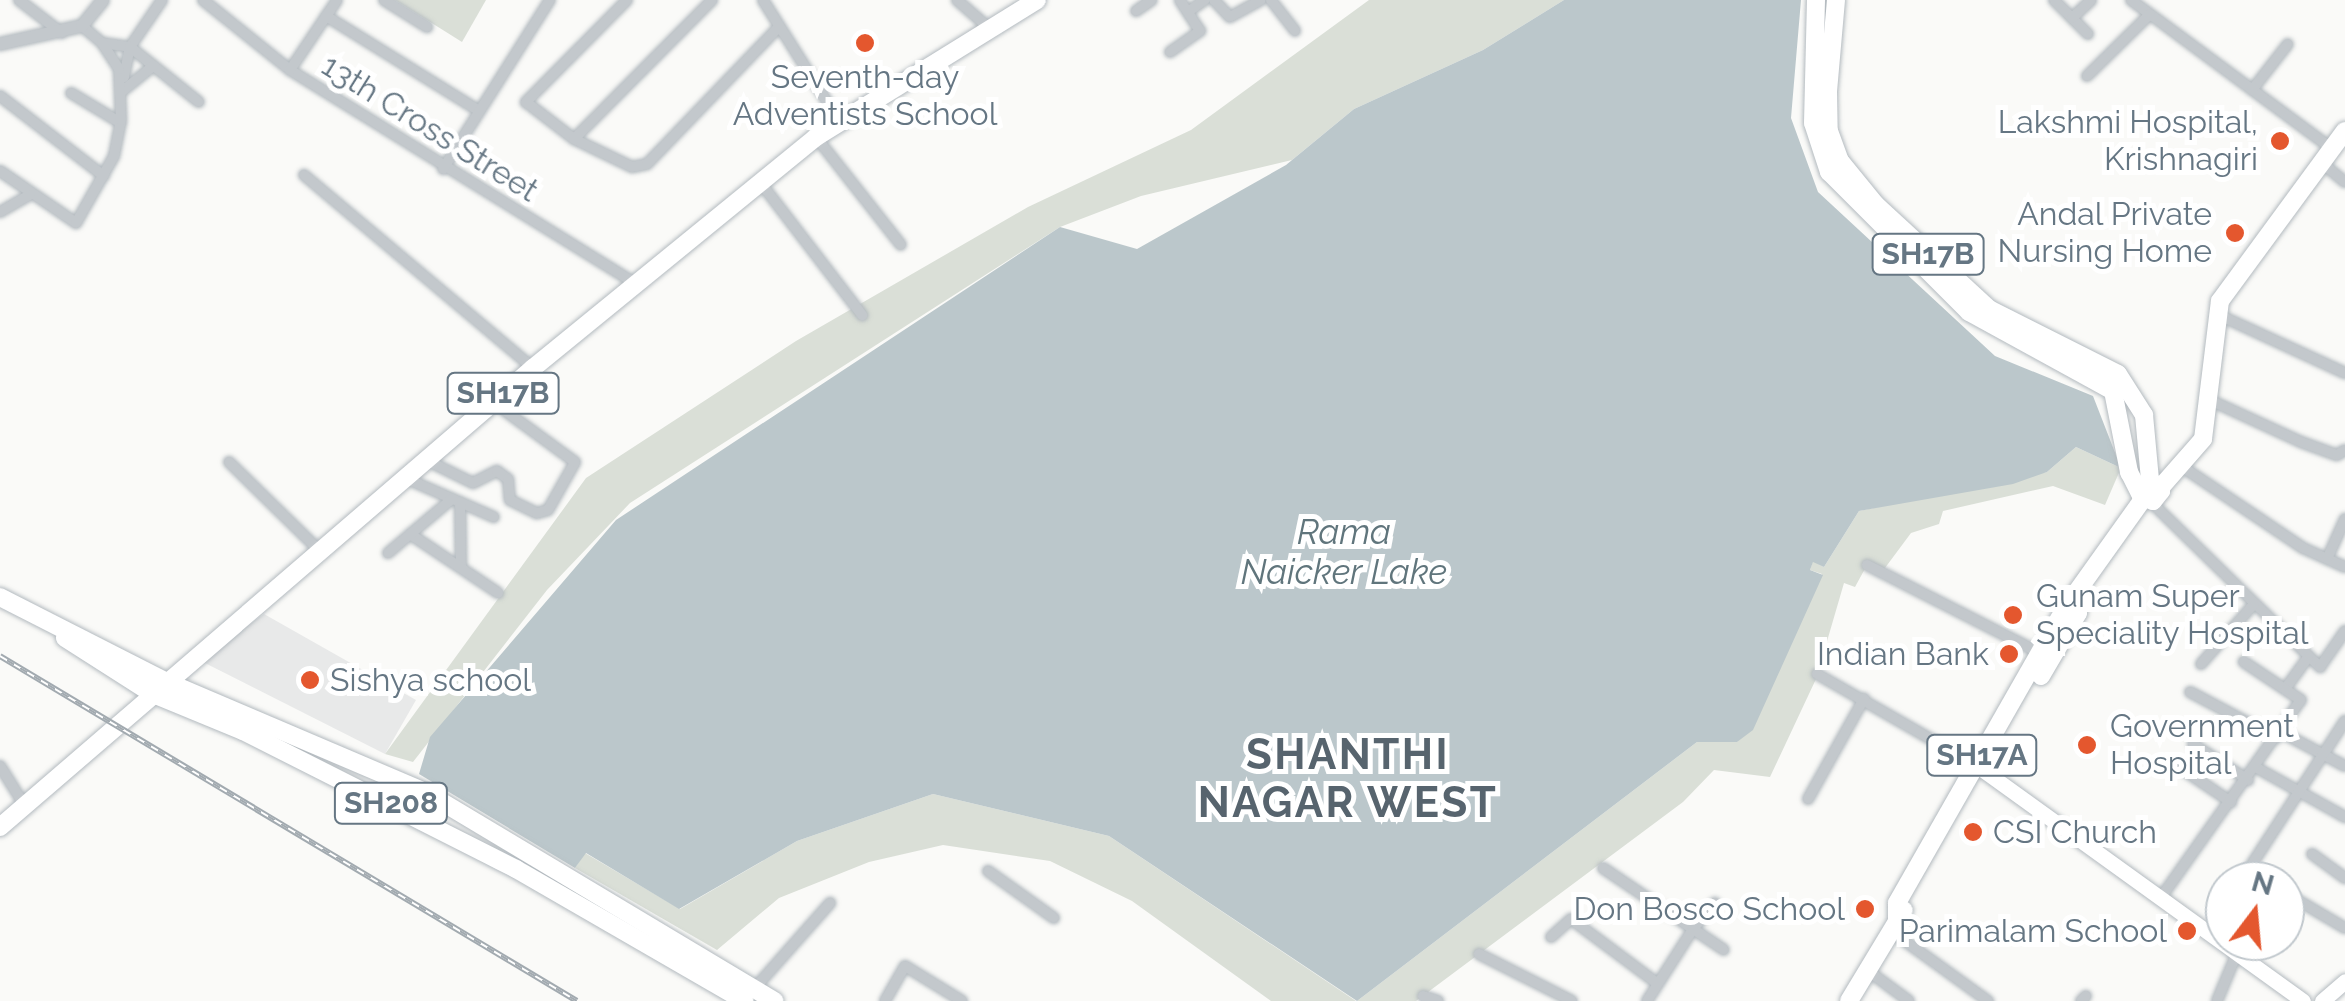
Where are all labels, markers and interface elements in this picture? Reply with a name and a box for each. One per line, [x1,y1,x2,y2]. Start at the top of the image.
marker: Seventh-day Adventists School [854,32,876,54]
street label: 13th Cross Street [315,46,545,210]
place label: Seventh-day Adventists School [733,59,997,134]
place label: Lakshmi Hospital, Krishnagiri [1998,104,2258,179]
marker: Lakshmi Hospital, Krishnagiri [2267,128,2293,154]
place label: Andal Private Nursing Home [1997,196,2212,271]
marker: Andal Private Nursing Home [2222,220,2248,246]
road number: SH17B [1870,229,1986,279]
road number: SH17B [446,368,560,418]
water label: Rama Naicker Lake [1240,511,1448,593]
place label: Gunam Super Speciality Hospital [2036,578,2309,653]
marker: Gunam Super Speciality Hospital [2000,602,2026,628]
place label: Indian Bank [1817,635,1989,673]
marker: Indian Bank [1998,643,2020,665]
place label: Sishya school [330,661,531,699]
marker: Sishya school [299,669,321,691]
place label: Government Hospital [2110,708,2294,783]
district label: SHANTHI NAGAR WEST [1197,730,1499,828]
road number: SH17A [1924,730,2040,780]
marker: Government Hospital [2074,732,2100,758]
road number: SH208 [334,778,448,828]
place label: CSI Church [1993,813,2157,851]
marker: CSI Church [1962,821,1984,843]
north arrow [2205,861,2305,961]
text: N [2248,865,2278,902]
place label: Don Bosco School [1573,890,1845,928]
marker: Don Bosco School [1854,898,1876,920]
place label: Parimalam School [1899,912,2167,950]
marker: Parimalam School [2176,920,2198,942]

